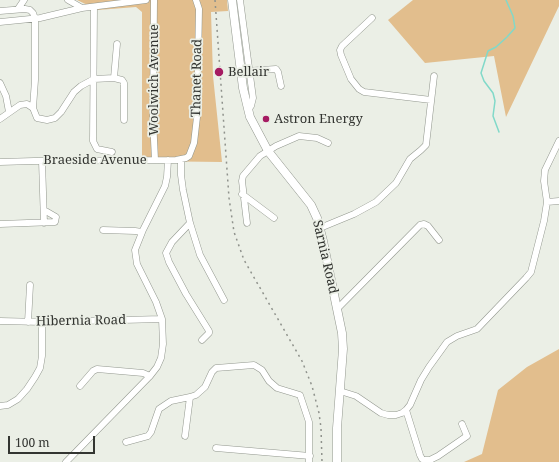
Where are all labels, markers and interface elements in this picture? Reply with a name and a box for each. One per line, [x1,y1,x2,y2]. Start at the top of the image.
street label: Woolwich Avenue [146,24,162,136]
street label: Thanet Road [189,39,205,117]
place label: Bellair [228,64,269,80]
marker: Bellair [213,66,225,78]
place label: Astron Energy [274,111,363,127]
marker: Astron Energy [261,114,271,124]
street label: Braeside Avenue [43,152,147,168]
street label: Sarnia Road [309,219,341,295]
street label: Hibernia Road [36,312,126,330]
scale bar [10,428,97,454]
text: 100 m [15,434,50,451]

